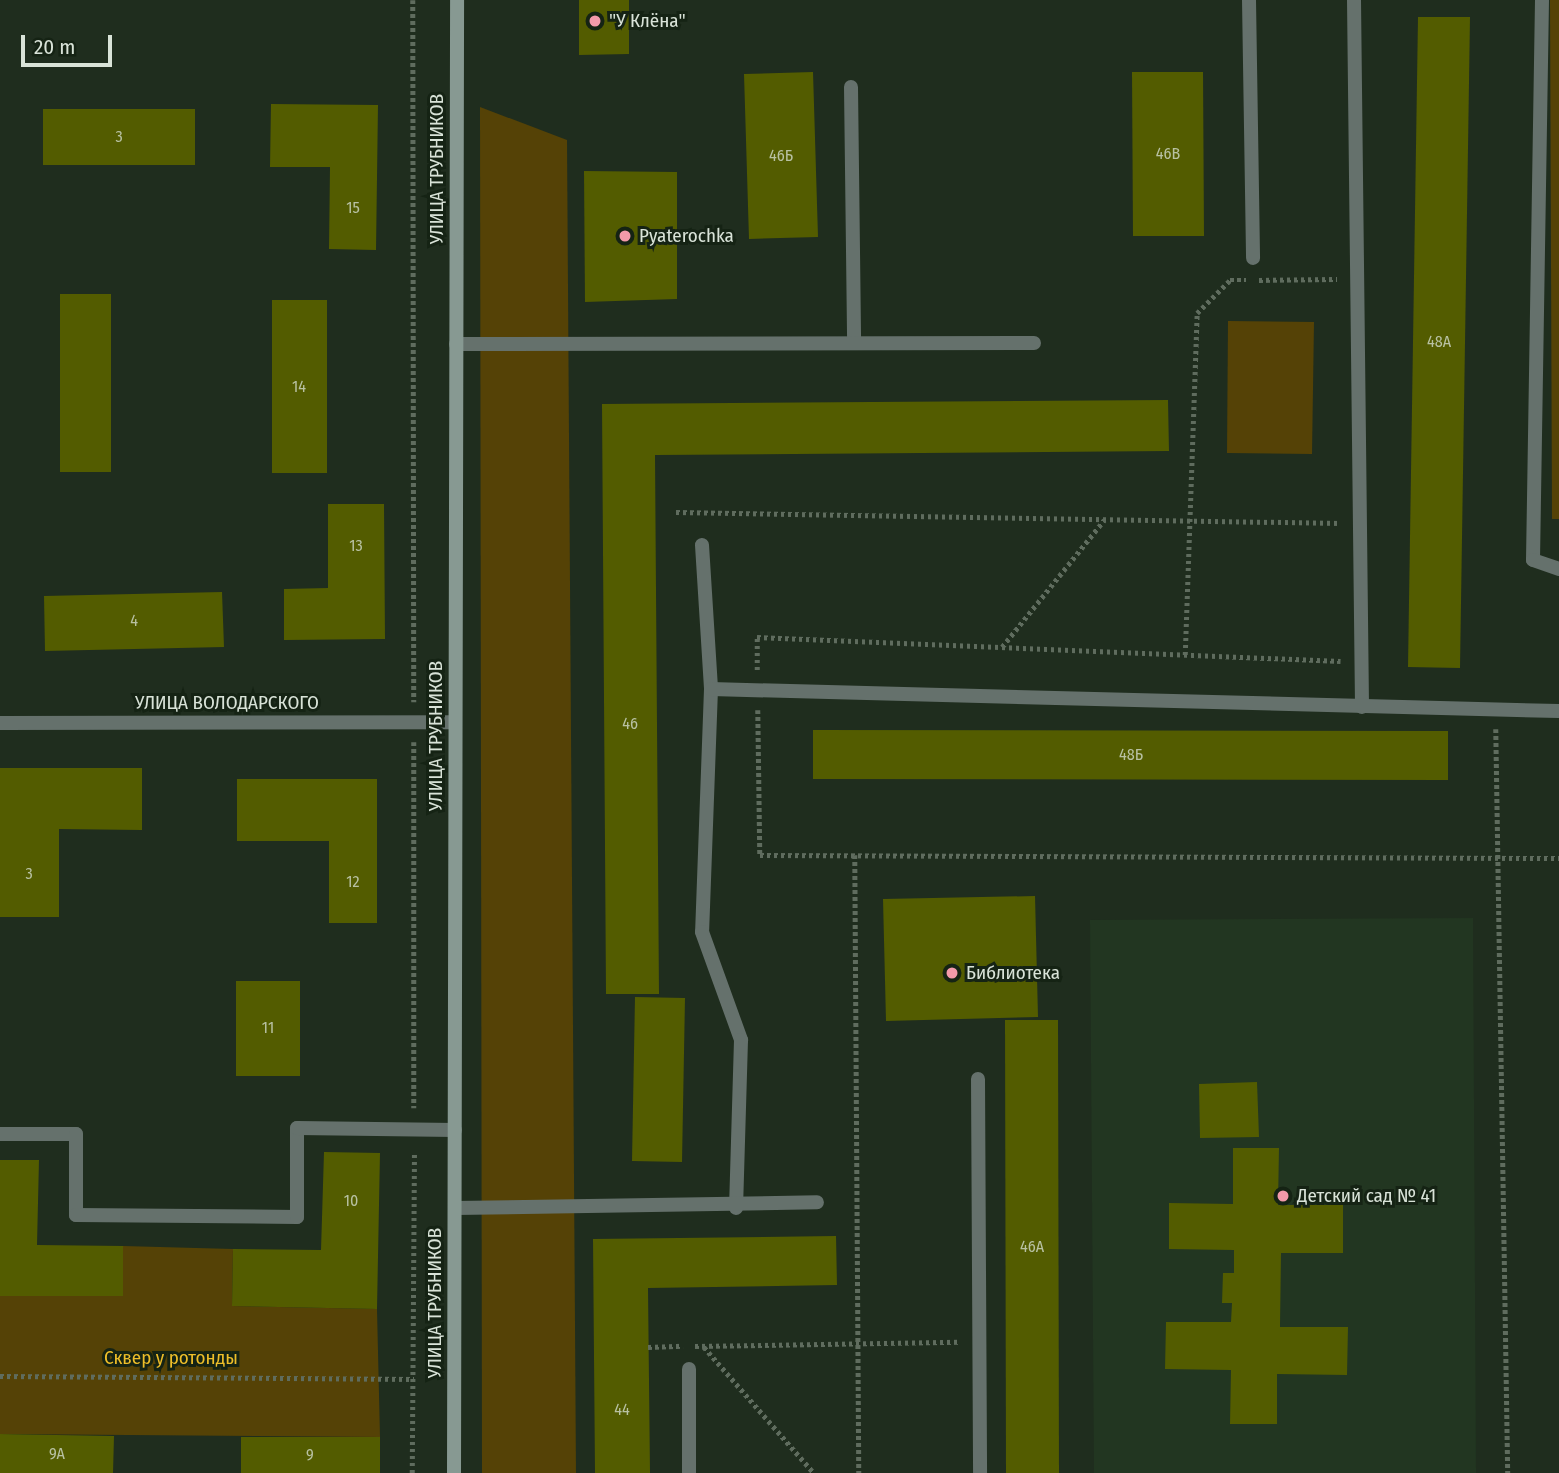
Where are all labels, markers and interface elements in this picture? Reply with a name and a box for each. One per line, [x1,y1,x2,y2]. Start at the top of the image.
place label: "У Клёна" [609,10,686,32]
marker: "У Клёна" [587,13,603,29]
scale bar [24,21,116,65]
text: 20 m [34,34,75,60]
street label: УЛИЦА ТРУБНИКОВ [426,94,448,244]
house number: 3 [115,127,123,147]
house number: 46В [1156,144,1180,164]
house number: 46Б [769,146,793,166]
house number: 15 [346,198,360,218]
place label: Pyaterochka [639,225,734,247]
marker: Pyaterochka [617,228,633,244]
house number: 48А [1427,332,1451,352]
house number: 14 [292,377,306,397]
house number: 13 [349,536,363,556]
house number: 4 [130,611,138,631]
street label: УЛИЦА ТРУБНИКОВ [425,661,447,811]
street label: УЛИЦА ВОЛОДАРСКОГО [135,692,319,714]
house number: 46 [622,714,638,734]
house number: 48Б [1119,745,1143,765]
house number: 3 [25,864,33,884]
house number: 12 [346,872,360,892]
place label: Библиотека [966,962,1060,984]
marker: Библиотека [944,965,960,981]
house number: 11 [262,1018,274,1038]
place label: Детский сад № 41 [1297,1185,1436,1207]
marker: Детский сад № 41 [1275,1188,1291,1204]
house number: 10 [344,1191,358,1211]
street label: УЛИЦА ТРУБНИКОВ [424,1228,446,1378]
house number: 46А [1020,1237,1044,1257]
park label: Сквер у ротонды [104,1347,238,1369]
house number: 44 [614,1400,630,1420]
house number: 9А [49,1444,65,1464]
house number: 9 [306,1445,314,1465]

